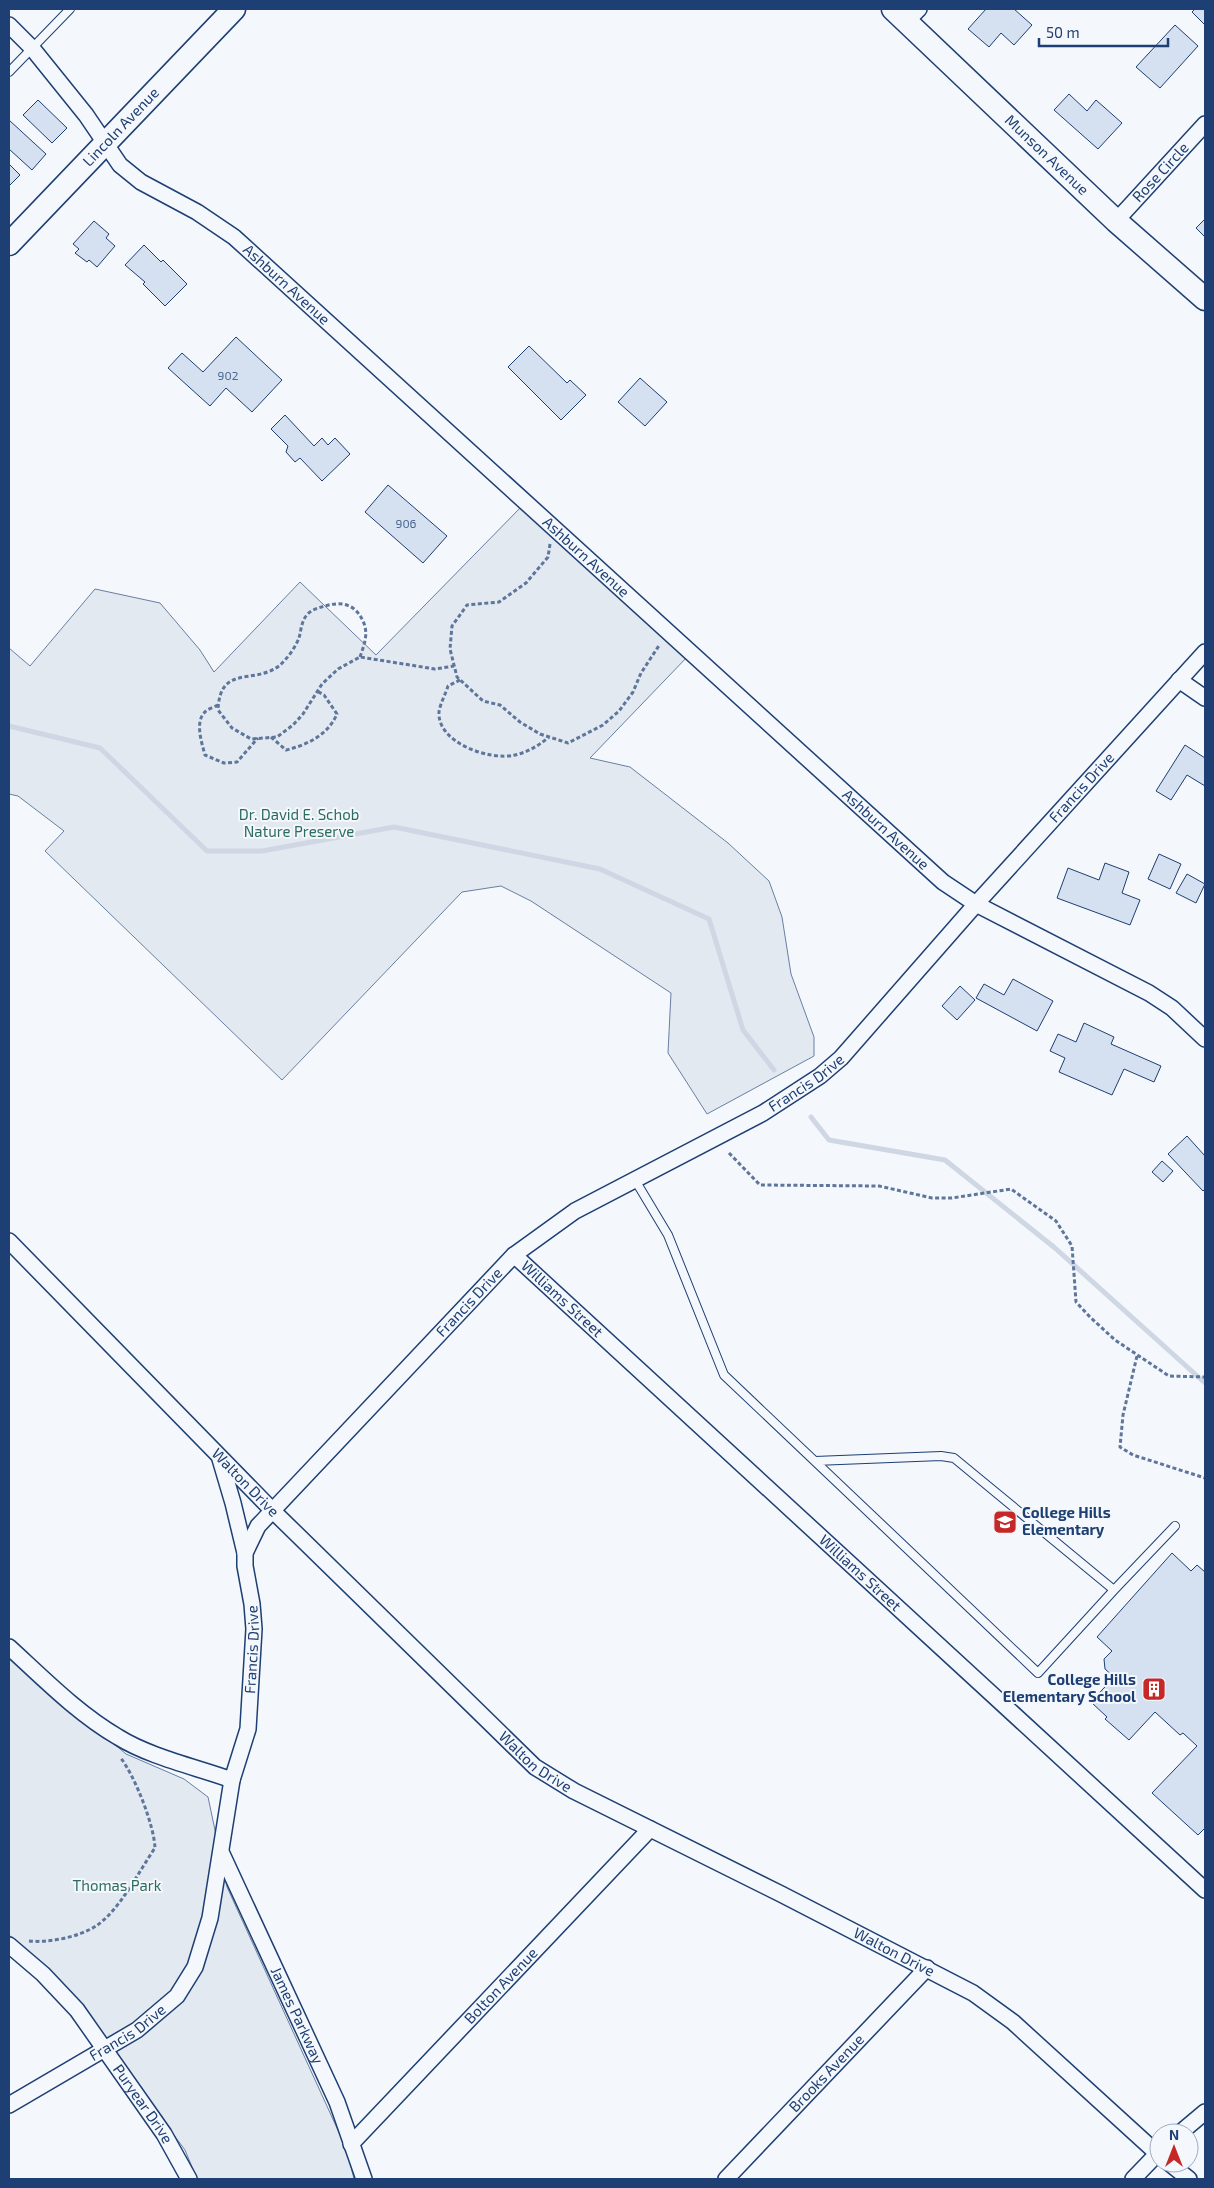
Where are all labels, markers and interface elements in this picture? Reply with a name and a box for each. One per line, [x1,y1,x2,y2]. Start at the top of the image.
scale bar [1039,15,1168,47]
text: 50 m [1046,23,1080,41]
street label: Lincoln Avenue [78,83,162,170]
street label: Munson Avenue [1002,110,1093,198]
street label: Rose Circle [1128,138,1192,205]
street label: Ashburn Avenue [240,240,334,328]
house number: 902 [218,368,239,382]
street label: Ashburn Avenue [540,512,634,600]
house number: 906 [396,516,417,530]
street label: Francis Drive [1045,748,1117,826]
street label: Ashburn Avenue [839,785,933,873]
park label: Dr. David E. Schob Nature Preserve [239,805,359,840]
street label: Francis Drive [765,1050,847,1115]
street label: Williams Street [518,1256,607,1340]
street label: Francis Drive [432,1263,506,1340]
street label: Walton Drive [209,1444,283,1520]
place label: College Hills Elementary [1022,1503,1111,1539]
school or university icon: College Hills Elementary [992,1509,1018,1535]
street label: Williams Street [816,1530,906,1615]
street label: Francis Drive [240,1605,262,1694]
place label: College Hills Elementary School [1003,1670,1136,1706]
building icon: College Hills Elementary School [1141,1676,1167,1702]
street label: Walton Drive [496,1727,575,1796]
park label: Thomas Park [73,1876,162,1894]
street label: Walton Drive [851,1923,938,1980]
street label: Bolton Avenue [460,1943,541,2027]
street label: James Parkway [268,1964,328,2066]
street label: Francis Drive [86,2000,169,2064]
street label: Brooks Avenue [785,2030,867,2115]
street label: Puryear Drive [110,2060,177,2146]
north arrow [1149,2123,1199,2173]
text: N [1169,2126,1179,2143]

